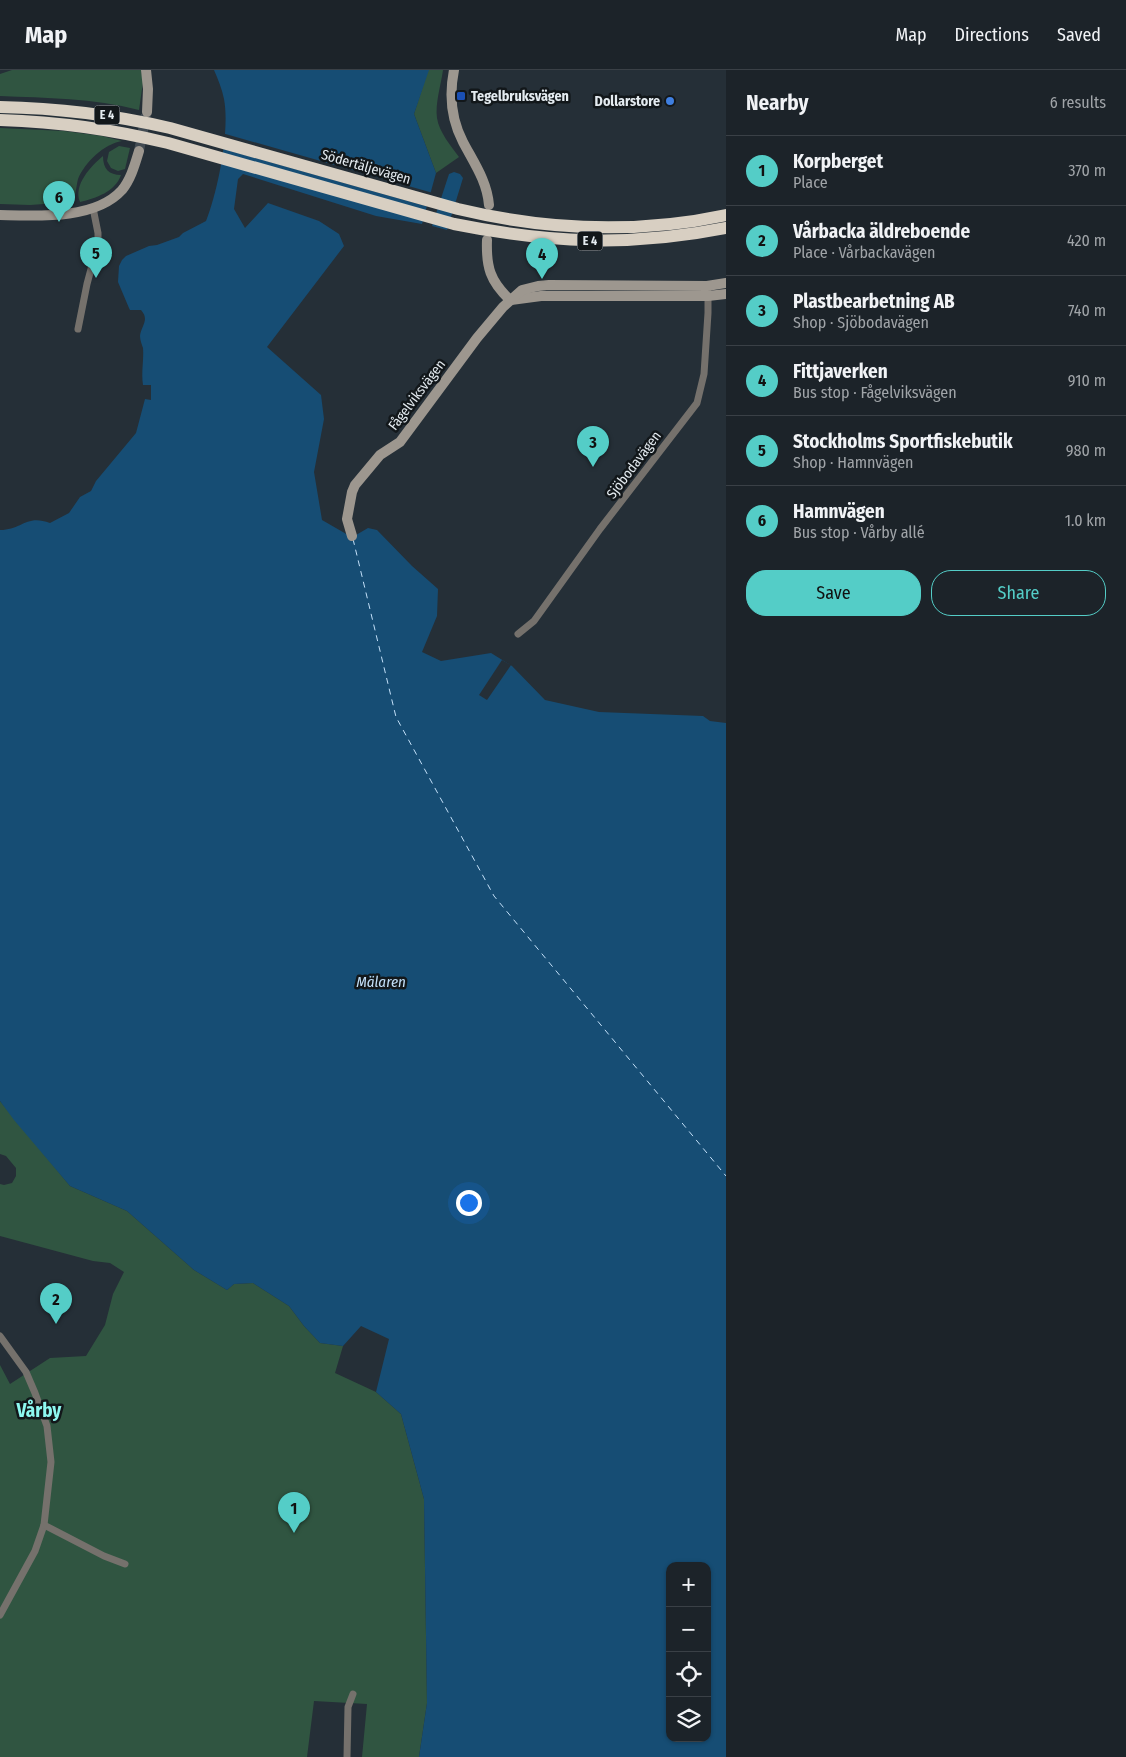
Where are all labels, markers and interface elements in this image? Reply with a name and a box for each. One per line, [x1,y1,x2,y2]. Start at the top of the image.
text: Map [25,21,67,49]
text: Map [895,24,927,46]
text: Directions [955,24,1029,46]
text: Saved [1057,24,1101,46]
place label: Tegelbruksvägen [471,88,569,105]
marker: Tegelbruksvägen [455,90,467,102]
text: Nearby [746,90,808,116]
place label: Dollarstore [595,93,660,110]
text: 6 results [1050,93,1106,112]
marker: Dollarstore [664,95,676,107]
road number: E 4 [94,106,120,124]
street label: Södertäljevägen [319,146,413,188]
text: Korpberget [793,150,883,173]
text: 1 [759,161,765,180]
text: 370 m [1068,161,1106,180]
text: Place [793,173,828,192]
pin: 6 [43,181,75,222]
text: Vårbacka äldreboende [793,220,970,243]
text: 2 [758,231,766,250]
text: 420 m [1067,231,1106,250]
road number: E 4 [578,232,602,250]
pin: 5 [80,237,112,278]
pin: 4 [526,238,558,279]
text: Place · Vårbackavägen [793,243,936,262]
text: Plastbearbetning AB [793,290,955,313]
text: 3 [758,301,766,320]
text: 740 m [1068,301,1106,320]
text: Shop · Sjöbodavägen [793,313,929,332]
street label: Fågelviksvägen [385,356,449,434]
text: Fittjaverken [793,360,888,383]
text: 4 [758,371,766,390]
text: 910 m [1068,371,1106,390]
text: Bus stop · Fågelviksvägen [793,383,957,402]
pin: 3 [577,426,609,467]
street label: Sjöbodavägen [603,428,665,502]
text: Stockholms Sportfiskebutik [793,430,1013,453]
text: 5 [758,441,766,460]
text: 980 m [1066,441,1106,460]
text: Shop · Hamnvägen [793,453,914,472]
text: Hamnvägen [793,500,885,523]
text: 6 [758,511,766,530]
text: 1.0 km [1065,511,1106,530]
text: Bus stop · Vårby allé [793,523,925,542]
button: Save [746,570,921,616]
button: Share [931,570,1106,616]
water label: Mälaren [356,973,406,991]
your location [456,1190,482,1216]
pin: 2 [40,1283,72,1324]
district label: Vårby [16,1399,62,1422]
pin: 1 [278,1492,310,1533]
map controls [666,1562,711,1742]
button: + [666,1562,711,1607]
button: − [666,1607,711,1652]
button: locate [666,1652,711,1697]
button: layers [666,1697,711,1742]

